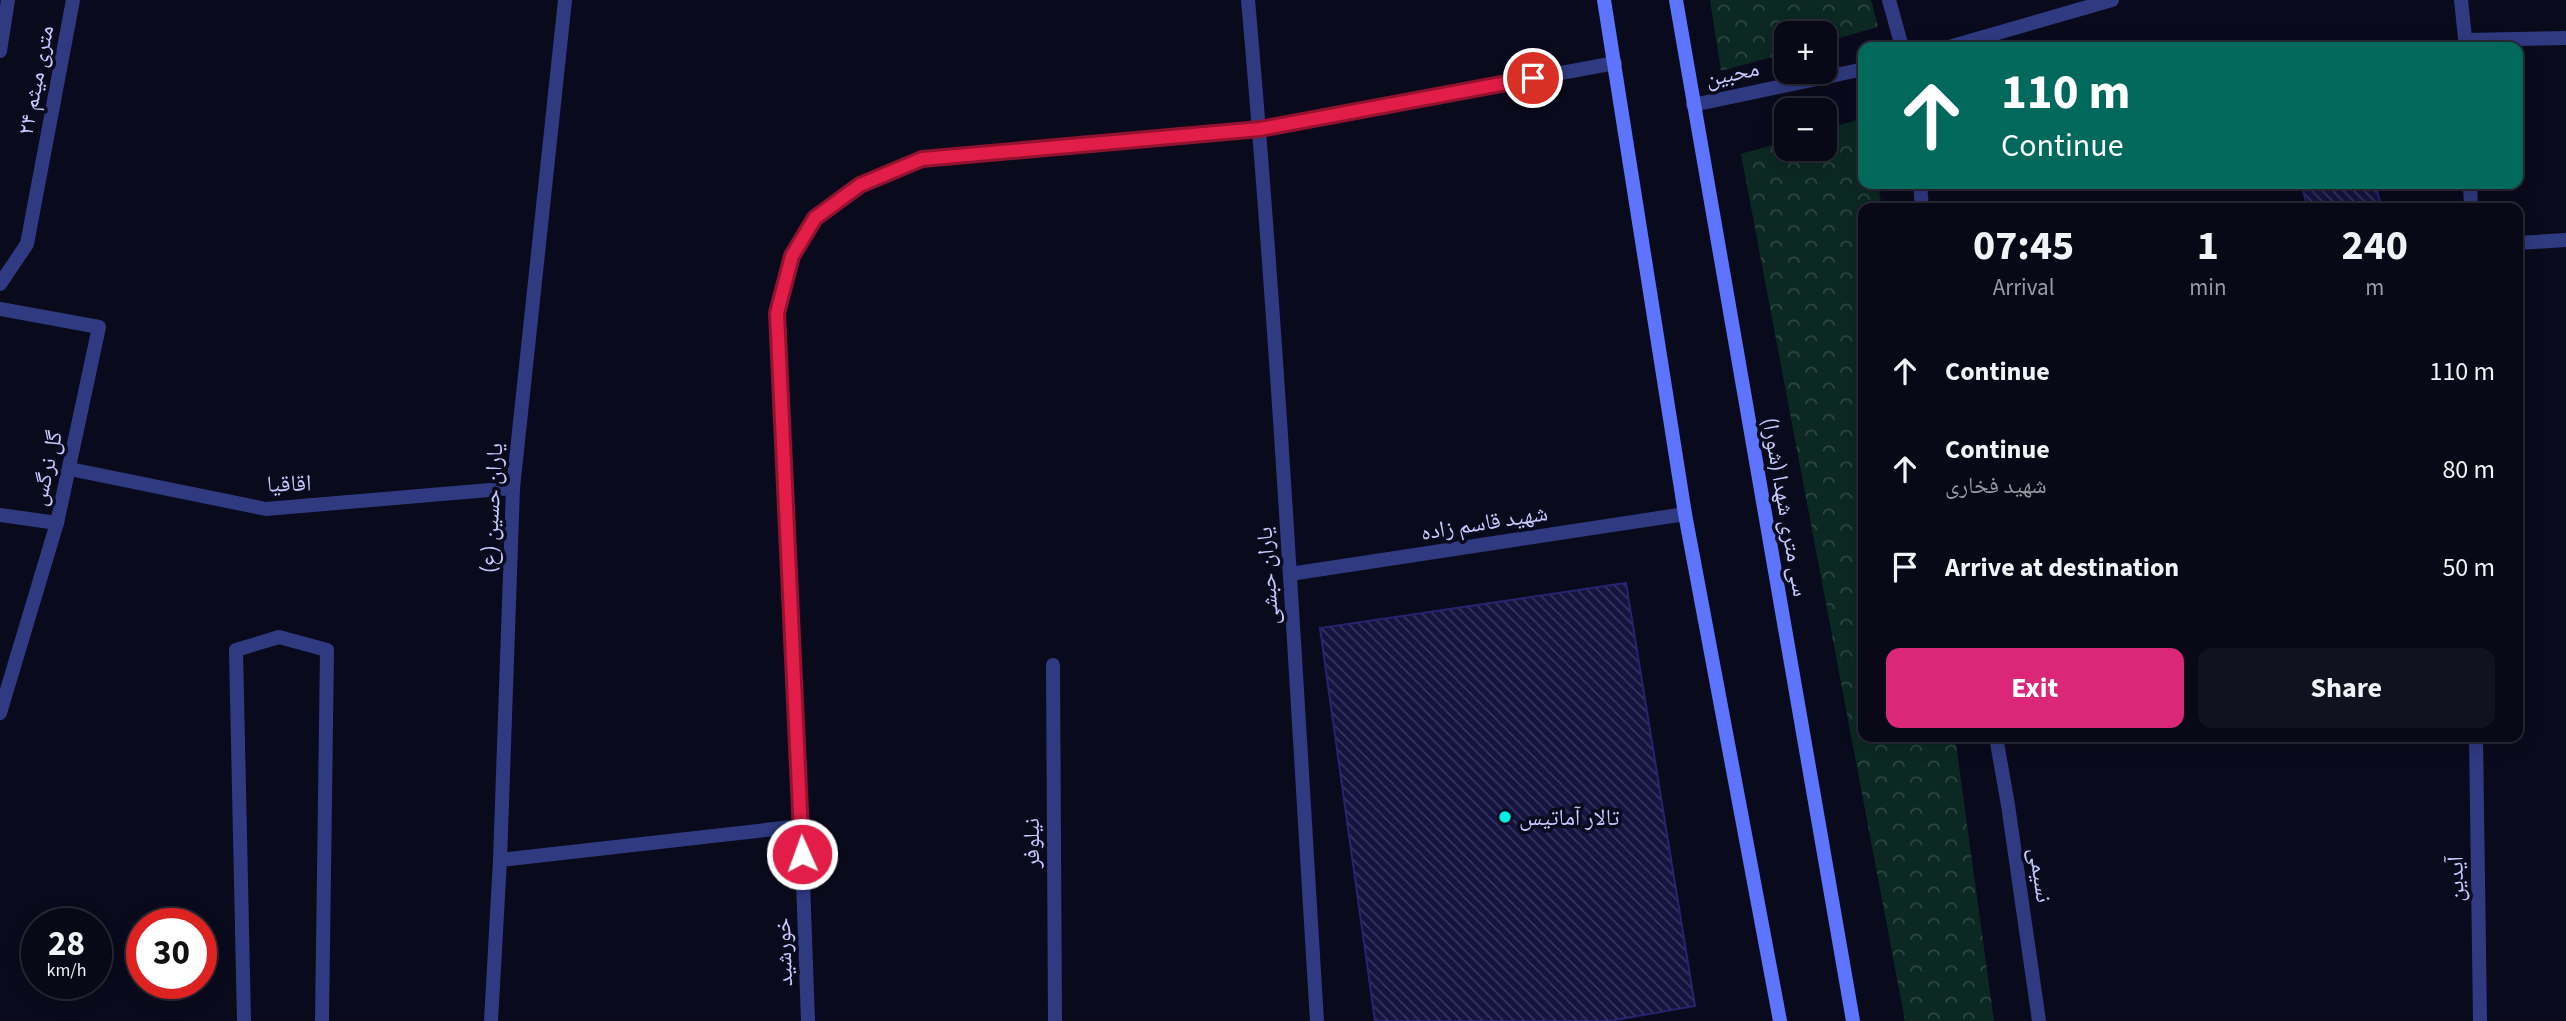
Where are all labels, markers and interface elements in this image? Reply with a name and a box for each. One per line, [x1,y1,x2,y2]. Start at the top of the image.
map controls [1774,21,1837,161]
button: + [1774,21,1837,84]
street label: ۲۴ متری میثم [9,22,62,138]
pin [1503,48,1563,108]
street label: محبین [1702,52,1762,95]
text: 110 m [2001,58,2130,128]
icon: arrive [1514,59,1552,97]
icon: ahead [1886,70,1977,161]
button: − [1774,98,1837,161]
text: Continue [2001,123,2124,169]
text: 07:45 [1973,216,2074,276]
text: 1 [2197,216,2219,276]
text: 240 [2341,216,2408,276]
text: Arrival [1993,271,2055,304]
text: min [2189,271,2227,304]
text: m [2365,271,2384,304]
icon: ahead [1886,352,1924,390]
text: Continue [1945,353,2050,390]
text: 110 m [2429,353,2495,390]
street label: سی متری شهدا (شورا) [1754,415,1818,599]
street label: گل نرگس [22,427,71,509]
text: Continue [1945,431,2050,468]
street label: یاران حسین (ع) [472,442,511,574]
icon: ahead [1886,450,1924,488]
text: 80 m [2442,451,2495,488]
street label: اقاقیا [266,466,312,501]
text: شهید فخاری [1945,469,2047,502]
street label: شهید قاسم زاده [1418,496,1550,549]
street label: یاران حبشی [1248,526,1287,626]
icon: arrive [1886,548,1924,586]
text: Arrive at destination [1945,549,2179,586]
text: 50 m [2442,549,2495,586]
button: Exit [1886,648,2184,728]
button: Share [2198,648,2495,728]
place label: تالار آماتیس [1519,801,1620,834]
marker: تالار آماتیس [1497,809,1513,825]
position arrow [765,817,839,891]
street label: نیلوفر [1015,818,1048,869]
street label: نسیمی [2020,845,2061,905]
street label: آیدین [2439,855,2472,902]
speed limit sign: 30 [126,908,217,999]
street label: خورشید [766,917,801,987]
text: 28 [48,919,85,969]
text: km/h [47,958,86,983]

